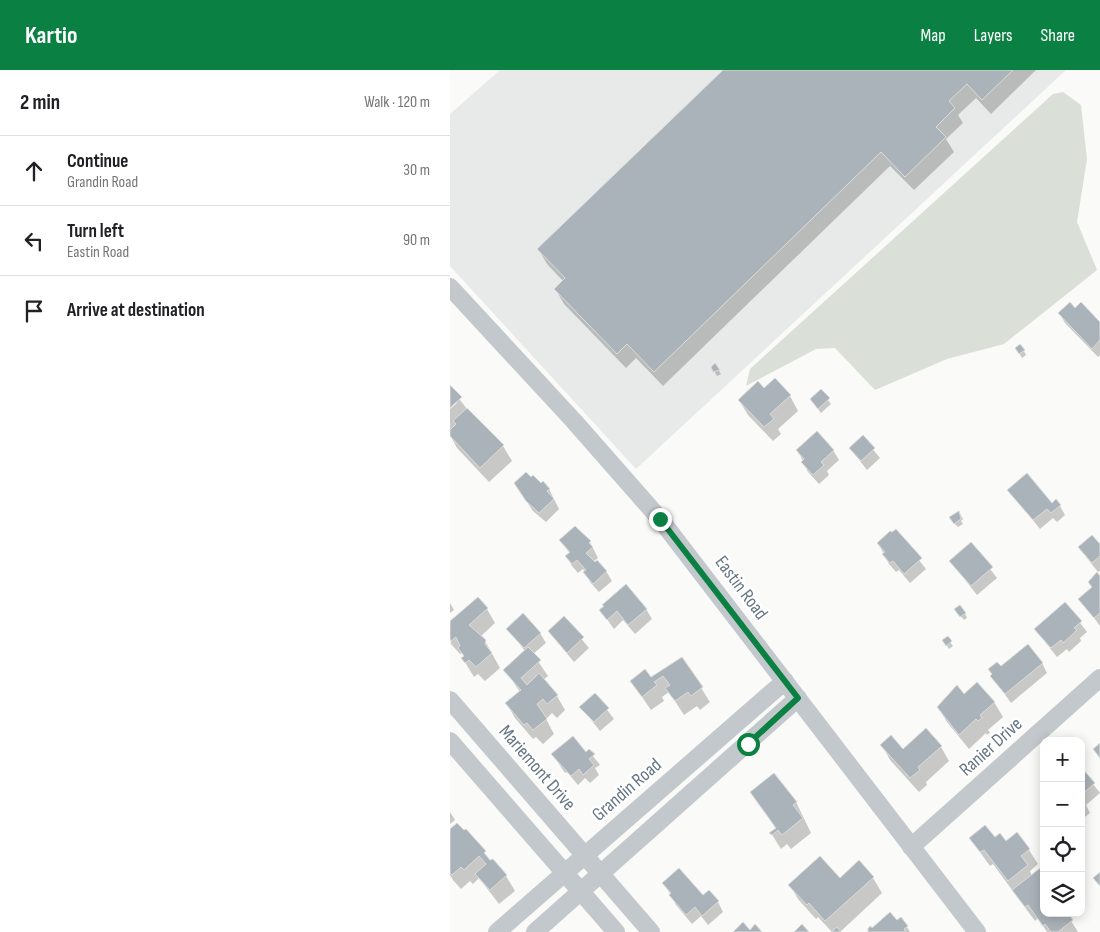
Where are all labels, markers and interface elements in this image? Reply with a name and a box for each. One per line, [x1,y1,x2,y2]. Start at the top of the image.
text: Kartio [25,21,77,50]
text: Map [921,25,946,46]
text: Layers [974,25,1013,46]
text: Share [1041,25,1075,46]
text: 2 min [20,90,60,115]
text: Walk · 120 m [364,93,430,112]
text: Continue [67,150,128,173]
icon: ahead [20,157,48,185]
text: 30 m [403,161,430,180]
text: Grandin Road [67,173,138,192]
text: Turn left [67,220,124,243]
icon: left [20,227,48,255]
text: 90 m [403,231,430,250]
text: Eastin Road [67,243,129,262]
icon: arrive [20,297,48,325]
text: Arrive at destination [67,299,205,322]
route end [649,508,672,531]
street label: Eastin Road [710,552,772,624]
street label: Ranier Drive [955,713,1027,781]
street label: Mariemont Drive [494,721,580,815]
route start [737,733,760,756]
map controls [1040,737,1085,917]
button: + [1040,737,1085,782]
street label: Grandin Road [588,754,666,826]
button: − [1040,782,1085,827]
button: locate [1040,827,1085,872]
button: layers [1040,872,1085,917]

